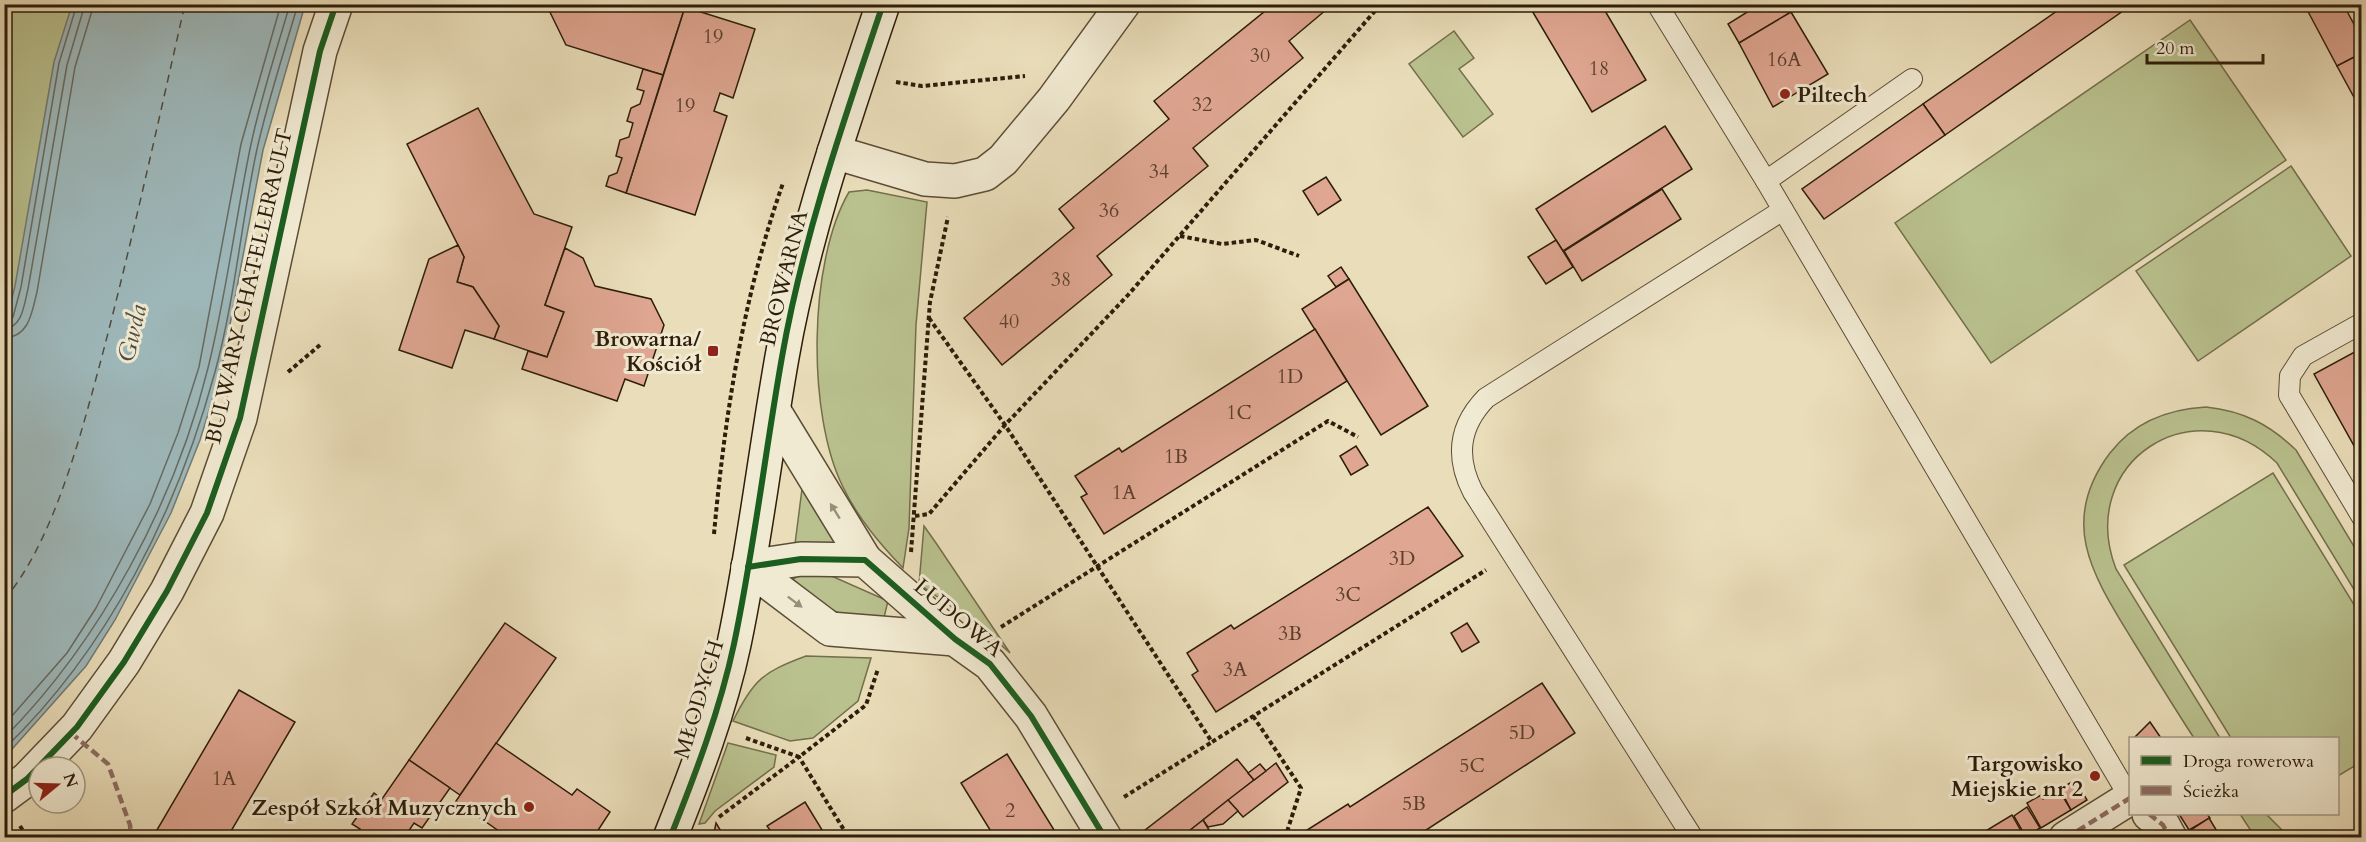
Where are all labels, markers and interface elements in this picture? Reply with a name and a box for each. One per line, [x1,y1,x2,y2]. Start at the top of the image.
house number: 19 [703,23,723,50]
scale bar [2147,27,2262,65]
text: 20 m [2156,36,2195,61]
house number: 30 [1250,42,1270,69]
house number: 16A [1767,46,1802,73]
house number: 18 [1589,55,1609,82]
place label: Piltech [1797,80,1868,110]
marker: Piltech [1778,87,1792,101]
house number: 32 [1192,91,1212,118]
house number: 19 [675,92,695,119]
street label: BULWARY CHATELLERAULT [198,126,300,447]
house number: 34 [1149,158,1169,185]
house number: 36 [1099,197,1119,224]
street label: BROWARNA [753,207,815,349]
house number: 38 [1051,266,1071,293]
water label: Gwda [110,301,155,365]
house number: 40 [999,308,1019,335]
place label: Browarna/ Kościół [594,324,702,379]
marker: Browarna/ Kościół [706,344,720,358]
house number: 1D [1277,363,1303,390]
house number: 1C [1226,399,1252,426]
house number: 1B [1164,443,1188,470]
house number: 1A [1112,479,1137,506]
one-way arrow [829,503,840,519]
house number: 3D [1389,545,1415,572]
street label: LUDOWA [907,572,1010,664]
house number: 3C [1335,581,1361,608]
one-way arrow [787,596,803,609]
house number: 3B [1278,620,1302,647]
street label: MŁODYCH [667,636,731,762]
house number: 3A [1223,656,1248,683]
house number: 5D [1509,719,1535,746]
legend [2129,737,2339,815]
place label: Targowisko Miejskie nr 2 [1951,749,2083,804]
text: Droga rowerowa [2183,749,2314,774]
house number: 5C [1459,752,1485,779]
north arrow [27,755,87,815]
house number: 1A [212,765,237,792]
marker: Targowisko Miejskie nr 2 [2088,769,2102,783]
text: N [58,770,83,791]
text: Ścieżka [2183,779,2239,804]
house number: 5B [1402,790,1426,817]
place label: Zespół Szkół Muzycznych [251,793,517,823]
house number: 2 [1005,797,1015,824]
marker: Zespół Szkół Muzycznych [522,800,536,814]

